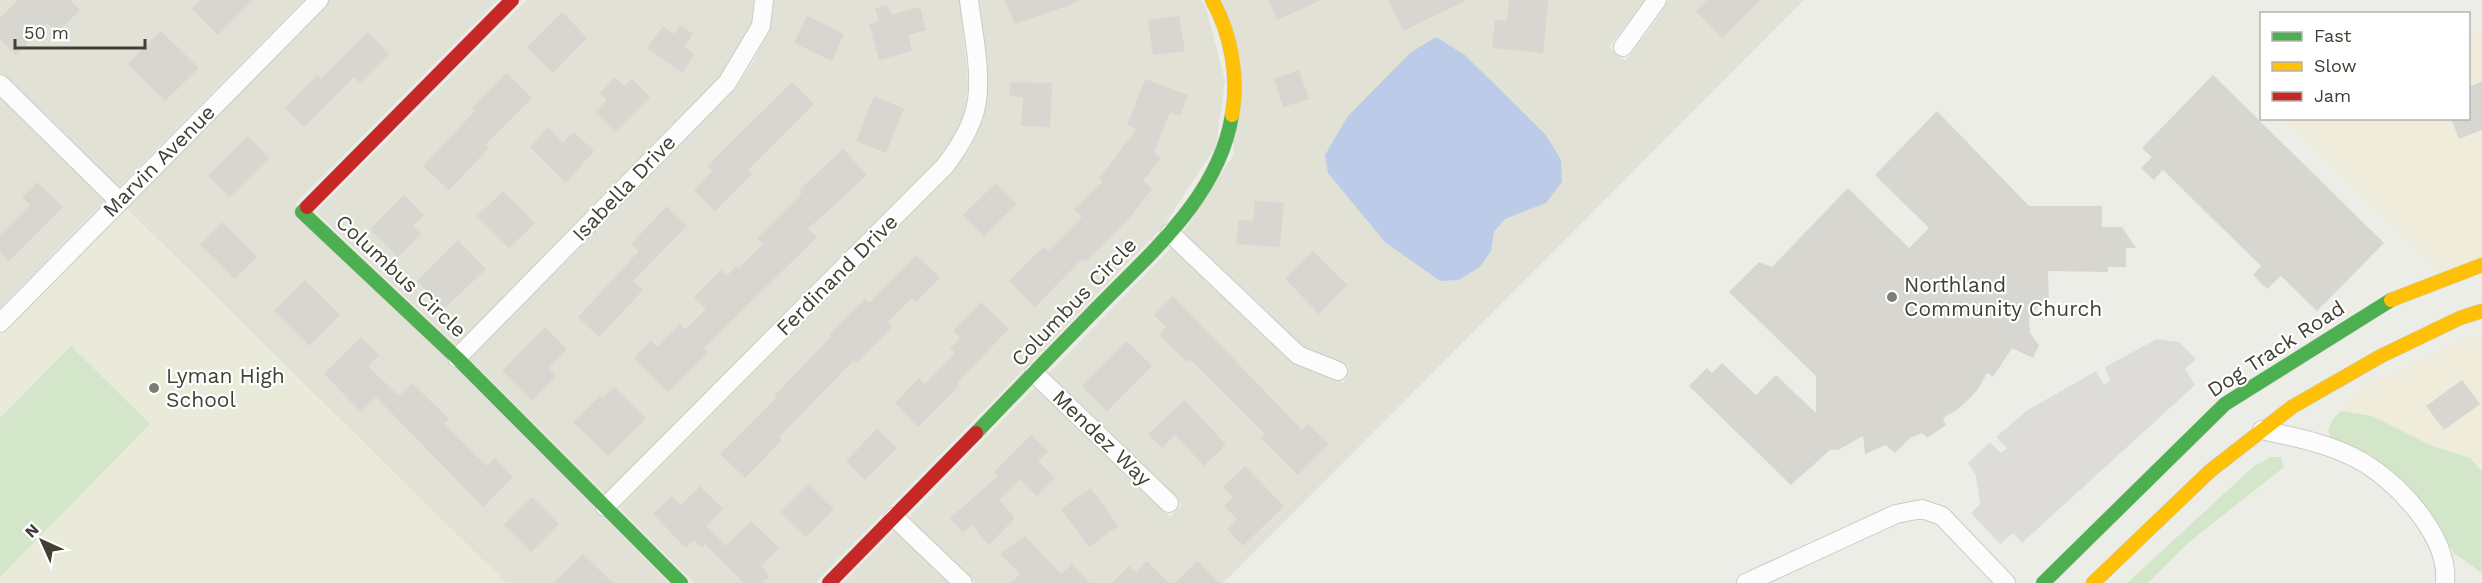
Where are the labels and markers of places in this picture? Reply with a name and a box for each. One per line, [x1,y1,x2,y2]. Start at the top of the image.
place label: Northland Community Church [1904,272,2102,321]
marker: Northland Community Church [1885,290,1899,304]
place label: Lyman High School [166,363,285,412]
marker: Lyman High School [147,381,161,395]

